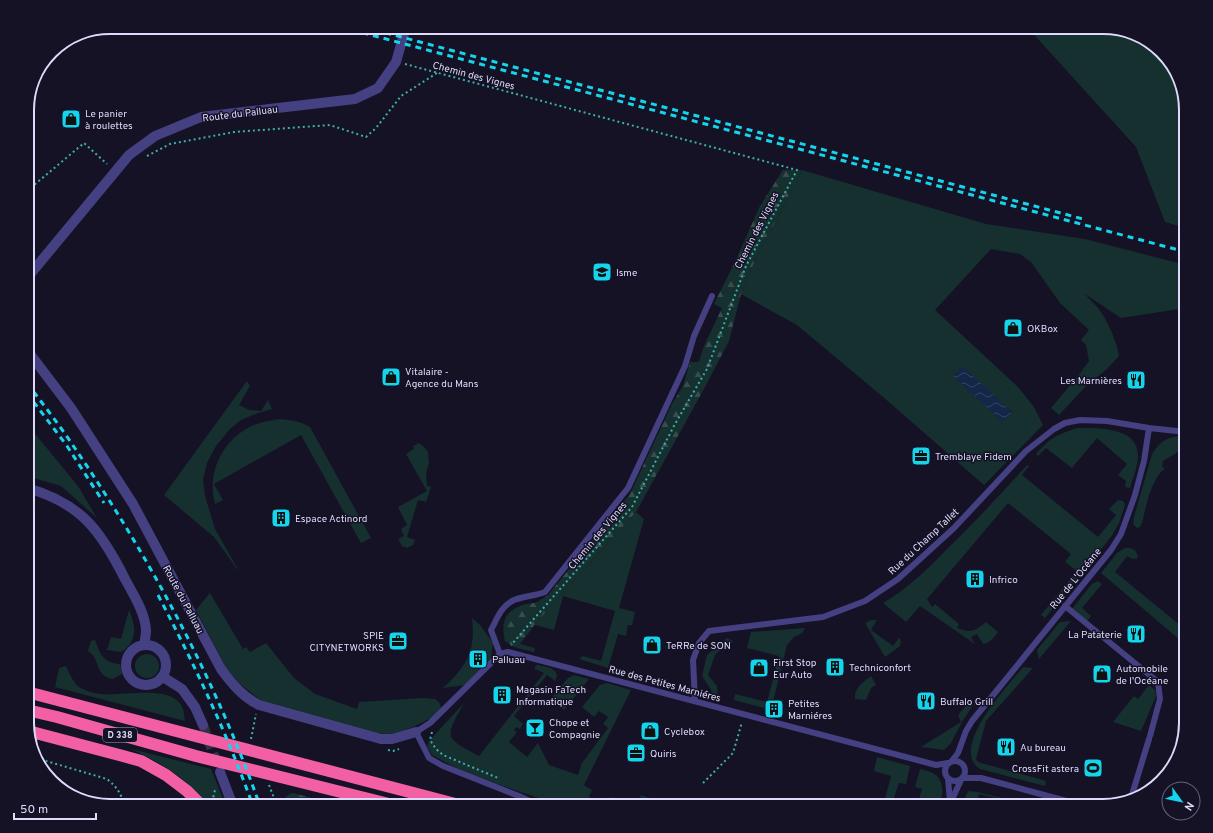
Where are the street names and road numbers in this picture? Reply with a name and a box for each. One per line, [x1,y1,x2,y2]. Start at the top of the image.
street label: Chemin des Vignes [431,59,517,94]
street label: Route du Palluau [202,103,279,126]
street label: Chemin des Vignes [732,190,783,271]
street label: Chemin des Vignes [566,499,631,573]
street label: Rue du Champ Tallet [886,506,962,578]
street label: Rue de L'Océane [1047,546,1105,612]
street label: Route du Palluau [159,563,206,636]
street label: Rue des Petites Marniéres [607,663,722,706]
road number: D 338 [103,728,137,742]

